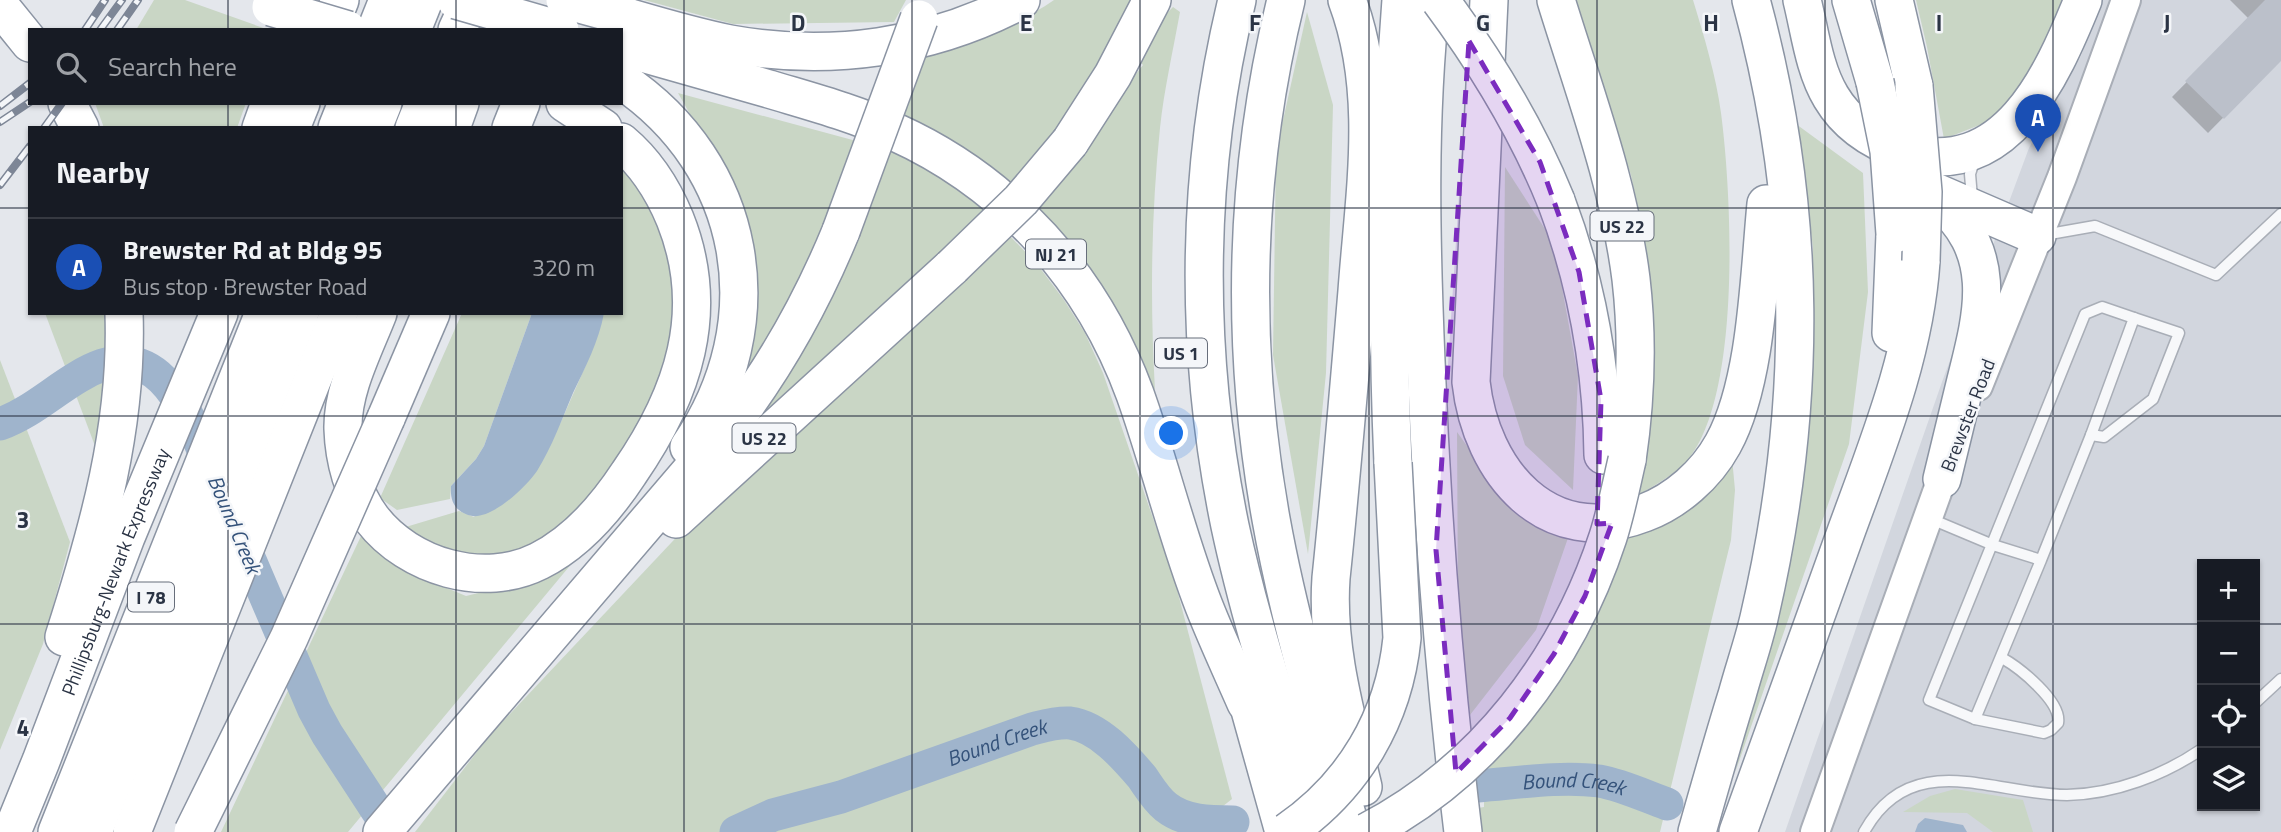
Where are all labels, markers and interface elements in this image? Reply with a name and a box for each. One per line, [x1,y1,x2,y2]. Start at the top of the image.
text: D [791,5,805,40]
text: E [1020,5,1032,40]
text: F [1249,5,1261,40]
text: G [1476,5,1490,40]
text: H [1703,5,1719,40]
text: I [1936,5,1942,40]
text: J [2164,5,2170,40]
search box [28,28,623,105]
text: Search here [108,47,237,86]
icon: search [52,48,90,86]
pin: A [2015,94,2061,152]
text: Nearby [56,149,149,195]
road number: US 22 [1590,211,1654,240]
text: Brewster Rd at Bldg 95 [123,230,382,269]
road number: NJ 21 [1026,240,1086,268]
text: A [72,250,86,285]
text: 320 m [532,250,595,285]
text: Bus stop · Brewster Road [123,269,367,304]
road number: US 1 [1155,338,1207,368]
street label: Brewster Road [1932,354,2002,476]
your location [1154,416,1188,450]
road number: US 22 [732,424,796,452]
street label: Phillipsburg-Newark Expressway [53,443,176,699]
water label: Bound Creek [200,470,271,581]
text: 3 [17,502,29,537]
map controls [2197,559,2260,811]
button: + [2197,559,2260,622]
road number: I 78 [128,582,174,612]
button: − [2197,622,2260,685]
button: locate [2197,685,2260,748]
water label: Bound Creek [942,709,1052,774]
text: 4 [17,710,29,745]
button: layers [2197,748,2260,811]
water label: Bound Creek [1520,763,1632,804]

